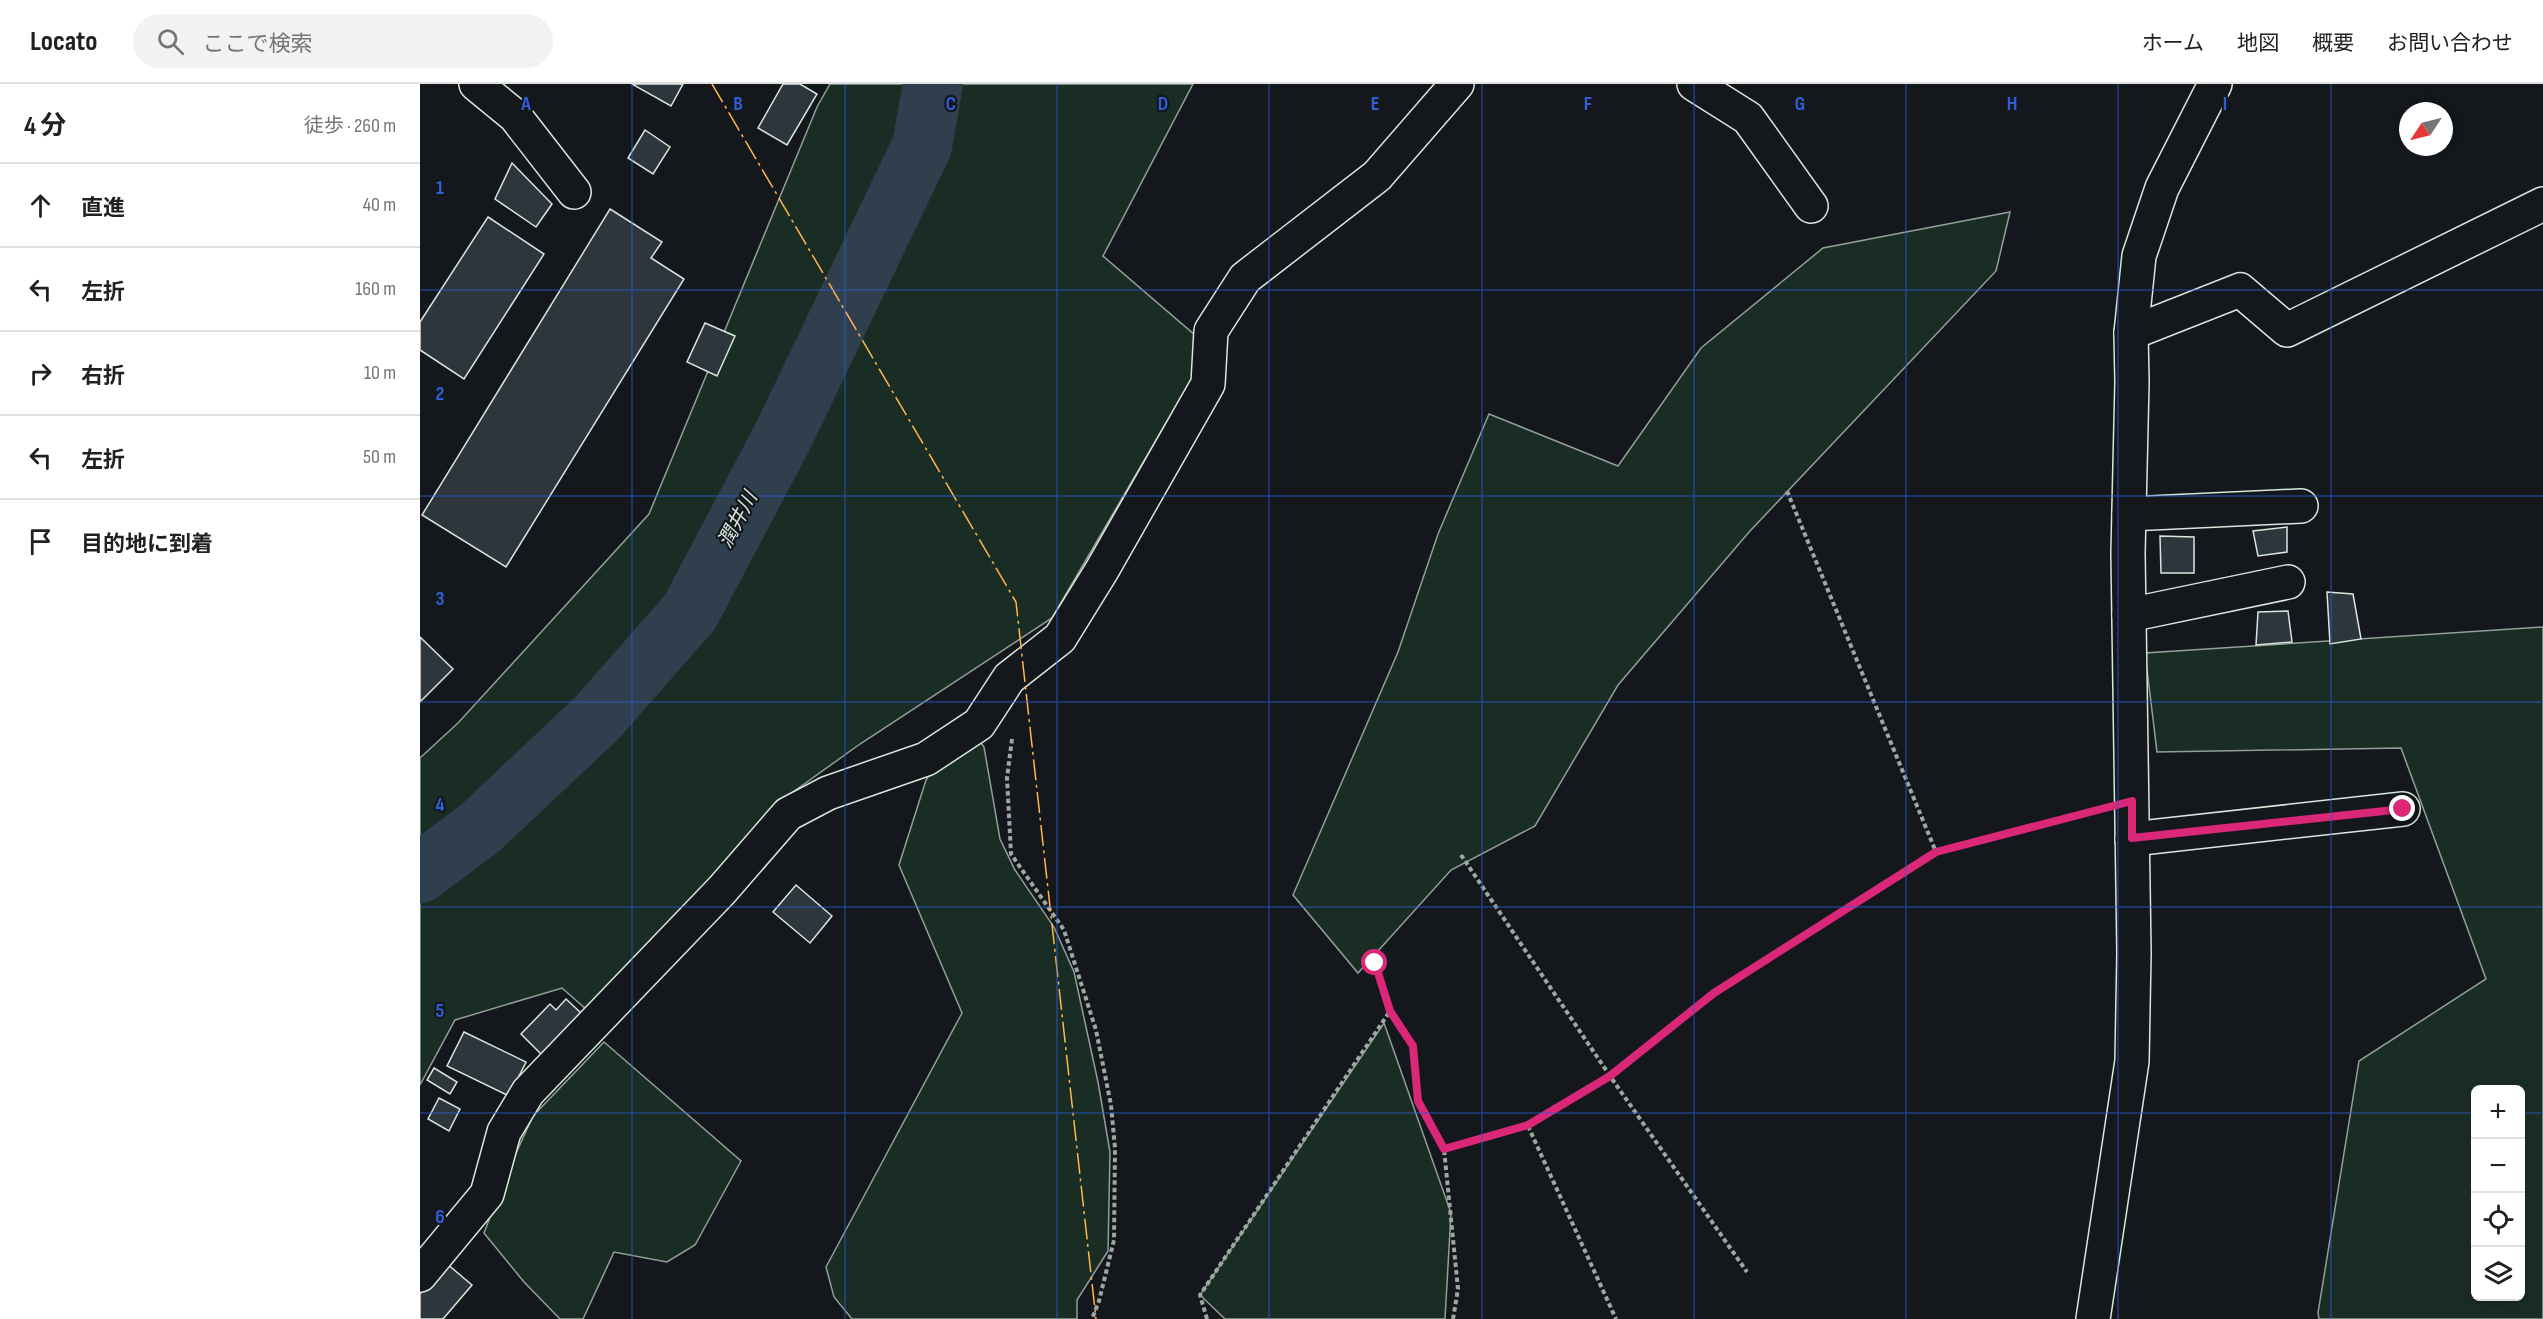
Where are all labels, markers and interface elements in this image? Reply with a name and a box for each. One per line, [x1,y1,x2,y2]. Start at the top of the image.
search box [133,14,553,68]
text: Locato [30,25,97,58]
icon: search [154,25,187,58]
text: ここで検索 [202,31,312,58]
text: ホーム [2142,31,2204,56]
text: 地図 [2237,31,2279,56]
text: 概要 [2312,31,2354,56]
text: お問い合わせ [2387,31,2513,56]
text: A [520,92,531,116]
text: B [733,92,743,116]
text: C [946,92,956,116]
text: D [1158,92,1168,116]
text: E [1371,92,1379,116]
text: F [1584,92,1592,116]
text: G [1795,92,1805,116]
text: H [2007,92,2017,116]
text: I [2223,92,2227,116]
north arrow [2399,102,2453,156]
text: 4 分 [24,111,66,142]
text: 徒歩 · 260 m [304,114,396,138]
text: 1 [436,176,444,200]
icon: ahead [24,189,57,222]
text: 40 m [363,193,396,217]
text: 直進 [81,195,125,222]
icon: left [24,273,57,306]
text: 160 m [355,277,396,301]
text: 左折 [81,279,125,306]
icon: right [24,357,57,390]
text: 10 m [364,361,396,385]
text: 右折 [81,363,125,390]
text: 2 [436,382,444,406]
icon: left [24,441,57,474]
text: 50 m [363,445,396,469]
text: 左折 [81,447,125,474]
water label: 潤井川 [713,486,764,552]
icon: arrive [24,525,57,558]
text: 目的地に到着 [81,531,213,558]
text: 3 [436,587,445,611]
text: 4 [435,793,445,817]
route end [2389,795,2415,821]
route start [1361,949,1387,975]
text: 5 [436,999,445,1023]
map controls [2471,1085,2525,1301]
button: + [2471,1085,2525,1139]
button: − [2471,1139,2525,1193]
button: locate [2471,1193,2525,1247]
text: 6 [435,1205,445,1229]
button: layers [2471,1247,2525,1301]

